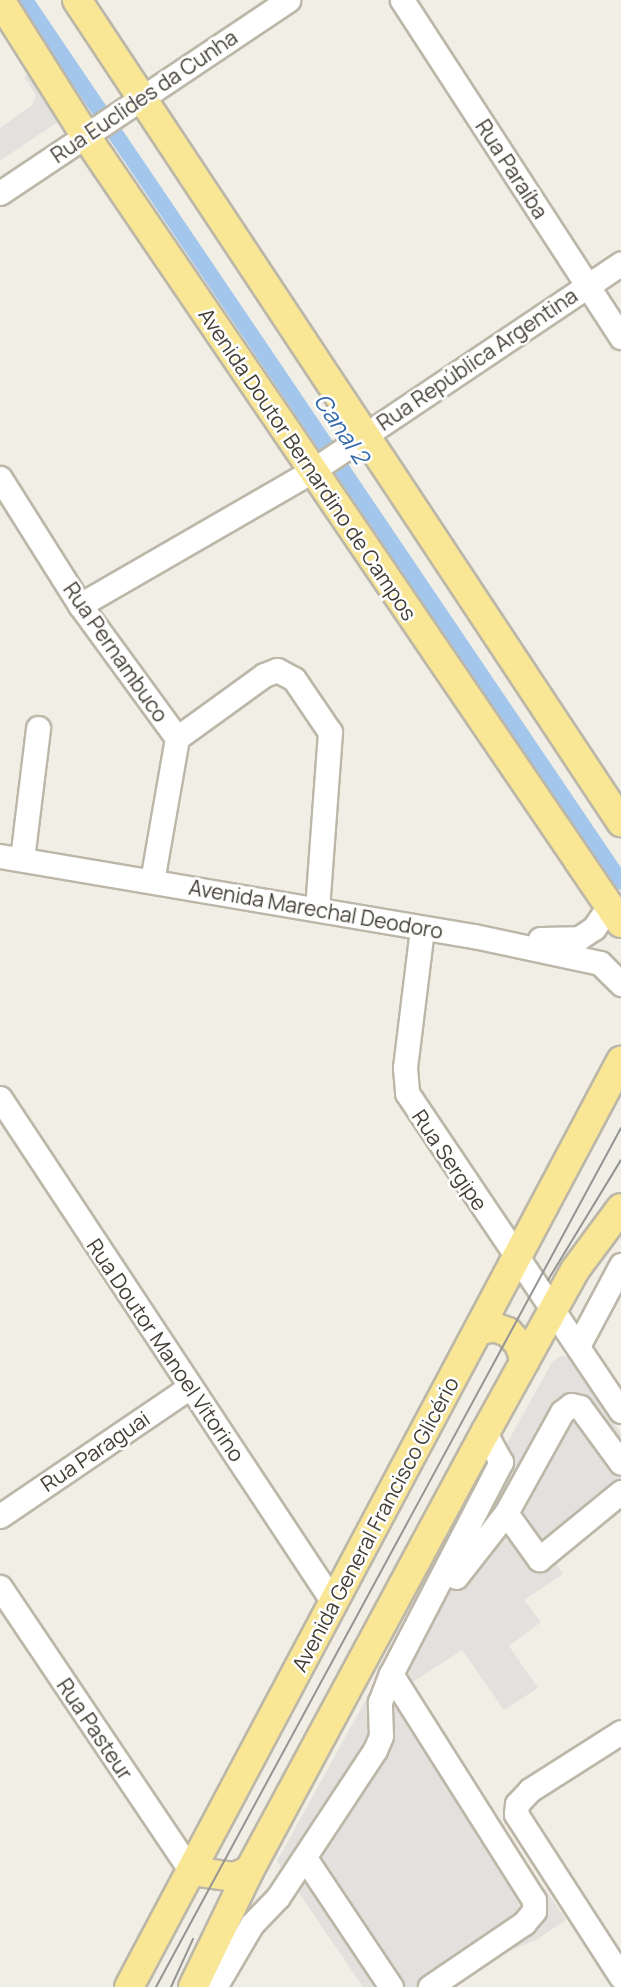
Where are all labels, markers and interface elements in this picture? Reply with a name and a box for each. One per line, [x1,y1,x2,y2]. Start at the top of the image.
street label: Rua Euclides da Cunha [46,24,242,168]
street label: Rua Paraíba [471,115,553,223]
street label: Rua República Argentina [372,283,582,435]
street label: Avenida Doutor Bernardino de Campos [194,303,422,625]
water label: Canal 2 [309,388,375,468]
street label: Rua Pernambuco [58,577,174,727]
street label: Avenida Marechal Deodoro [187,874,445,944]
street label: Rua Sergipe [407,1105,493,1215]
street label: Rua Doutor Manoel Vitorino [82,1234,250,1466]
street label: Avenida General Francisco Glicério [286,1372,464,1676]
street label: Rua Paraguai [36,1405,154,1497]
street label: Rua Pasteur [52,1674,138,1784]

